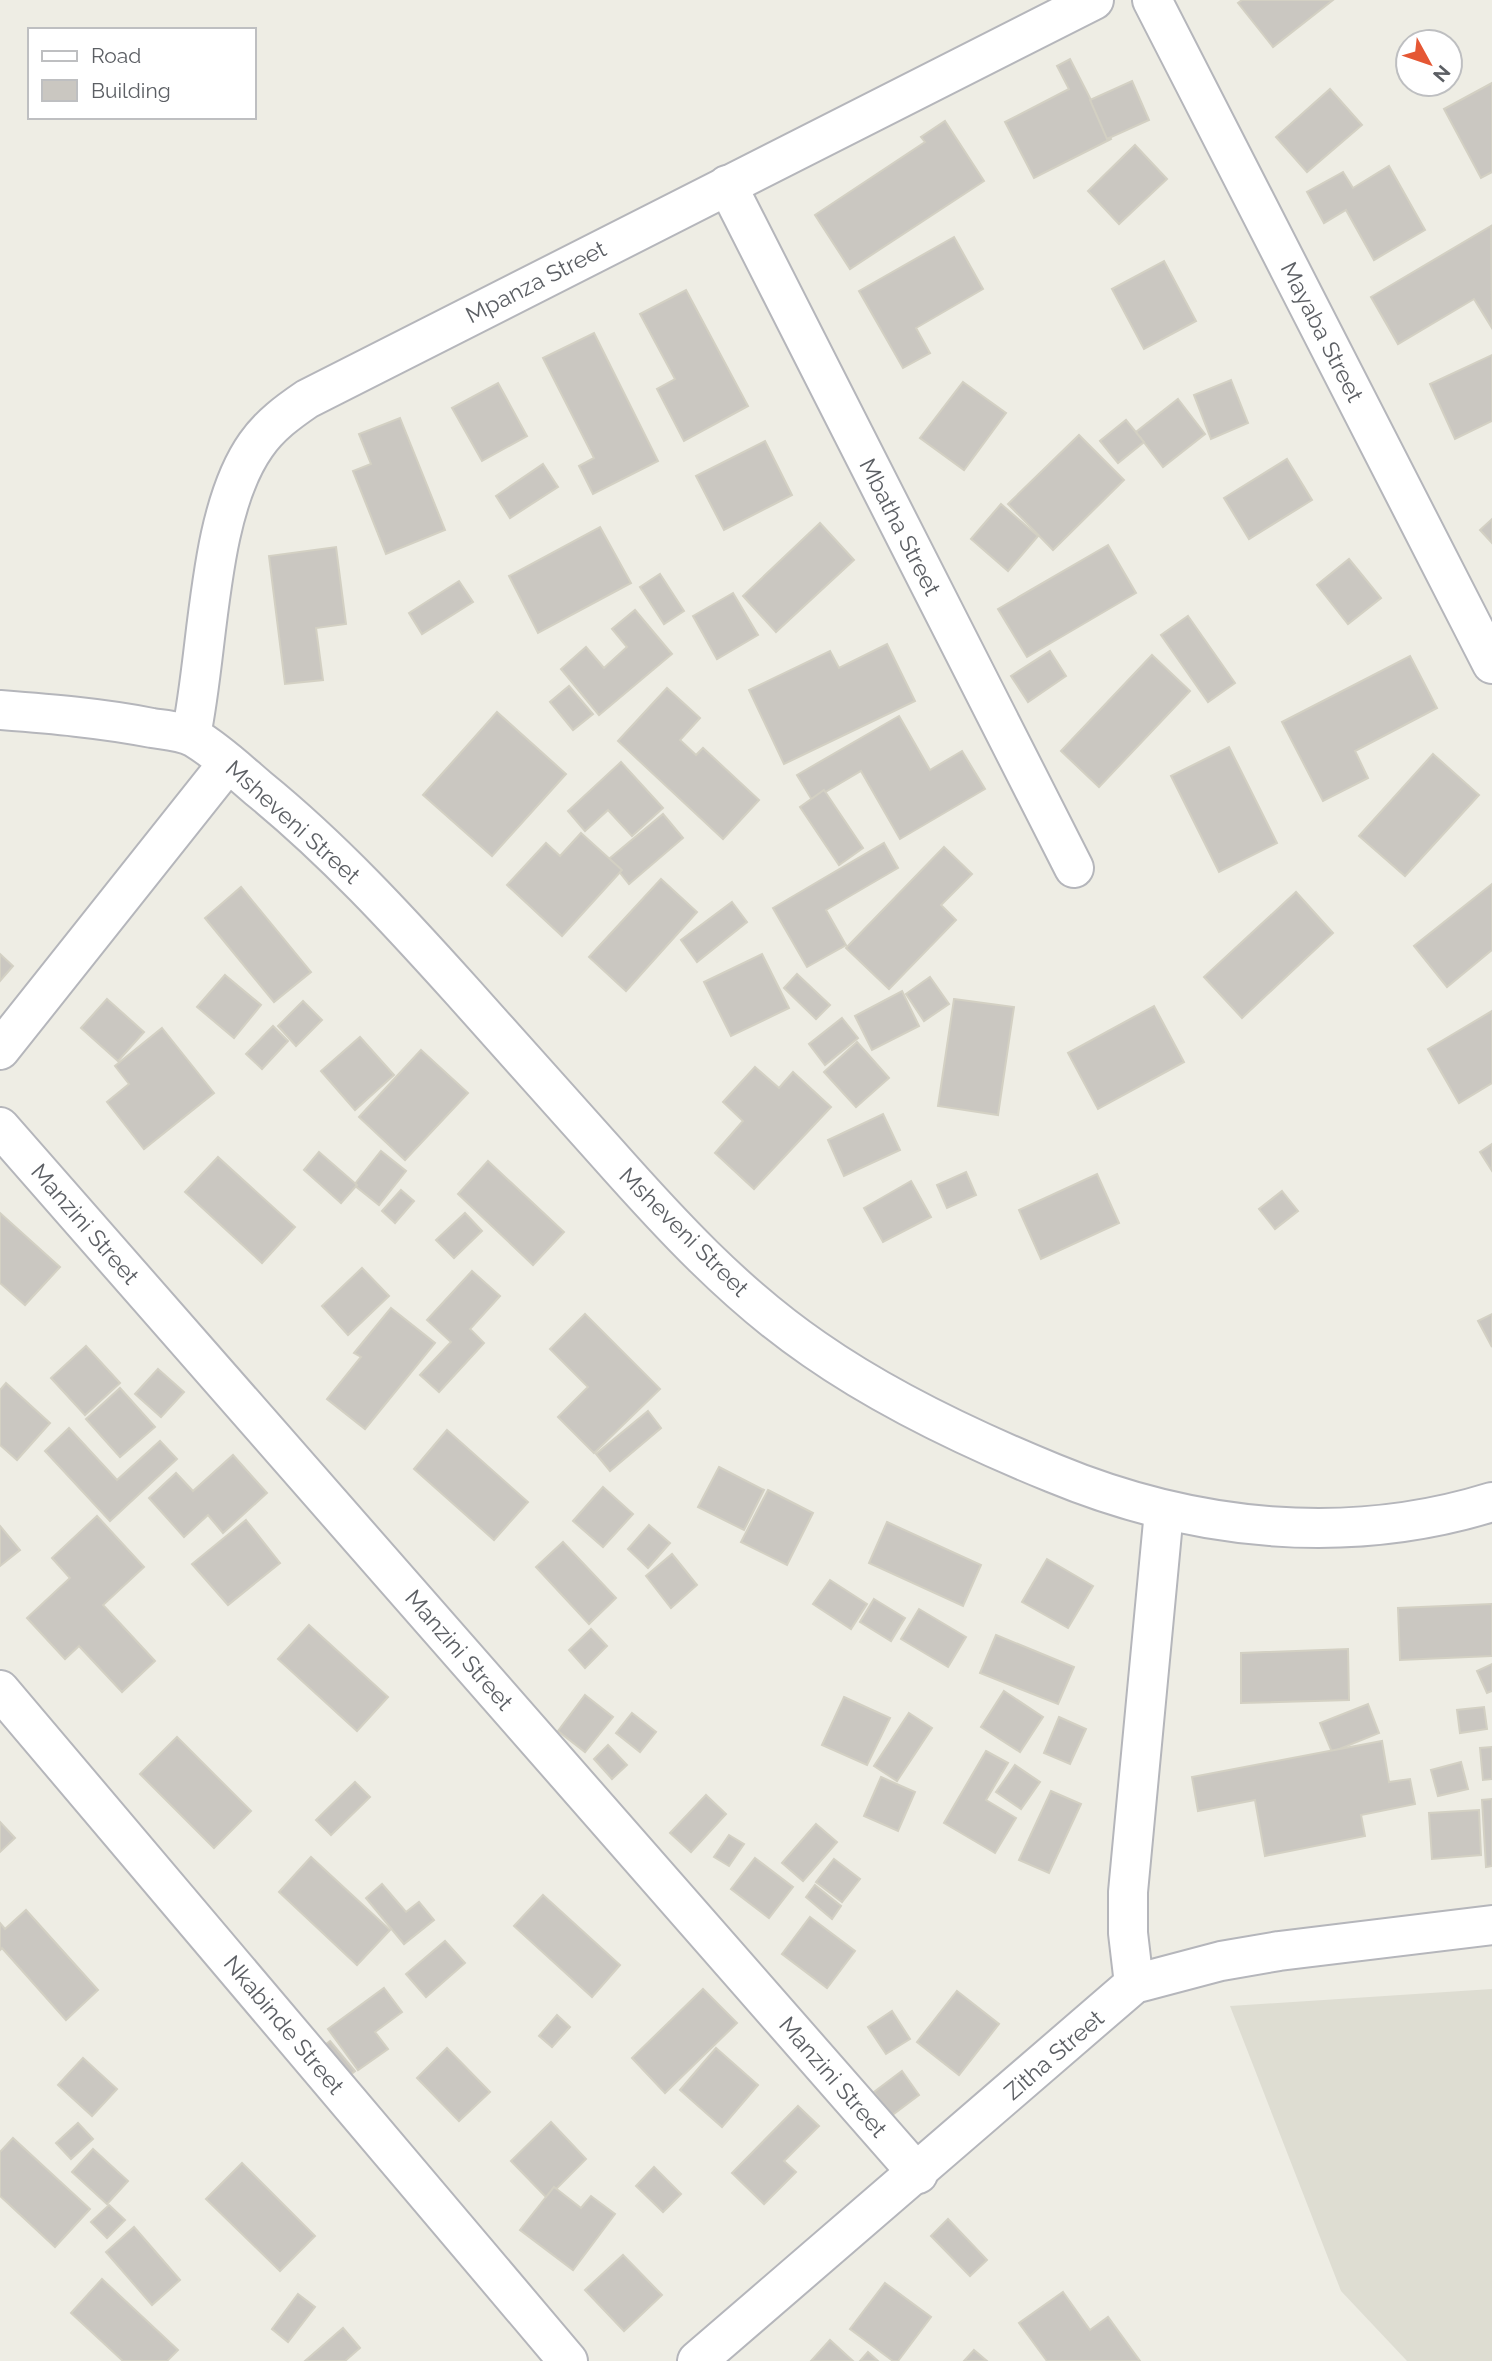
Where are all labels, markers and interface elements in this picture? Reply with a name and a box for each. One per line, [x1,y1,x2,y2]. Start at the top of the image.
legend [28,28,256,119]
north arrow [1394,28,1464,98]
text: Road [91,43,141,68]
text: N [1429,61,1455,87]
text: Building [91,78,171,103]
street label: Mpanza Street [461,234,611,328]
street label: Mayaba Street [1276,257,1369,406]
street label: Mbatha Street [854,454,947,600]
street label: Msheveni Street [221,754,366,889]
street label: Manzini Street [26,1158,145,1289]
street label: Msheveni Street [614,1162,755,1302]
street label: Manzini Street [400,1584,519,1715]
street label: Nkabinde Street [219,1950,350,2100]
street label: Zitha Street [998,2004,1109,2105]
street label: Manzini Street [774,2011,893,2142]

